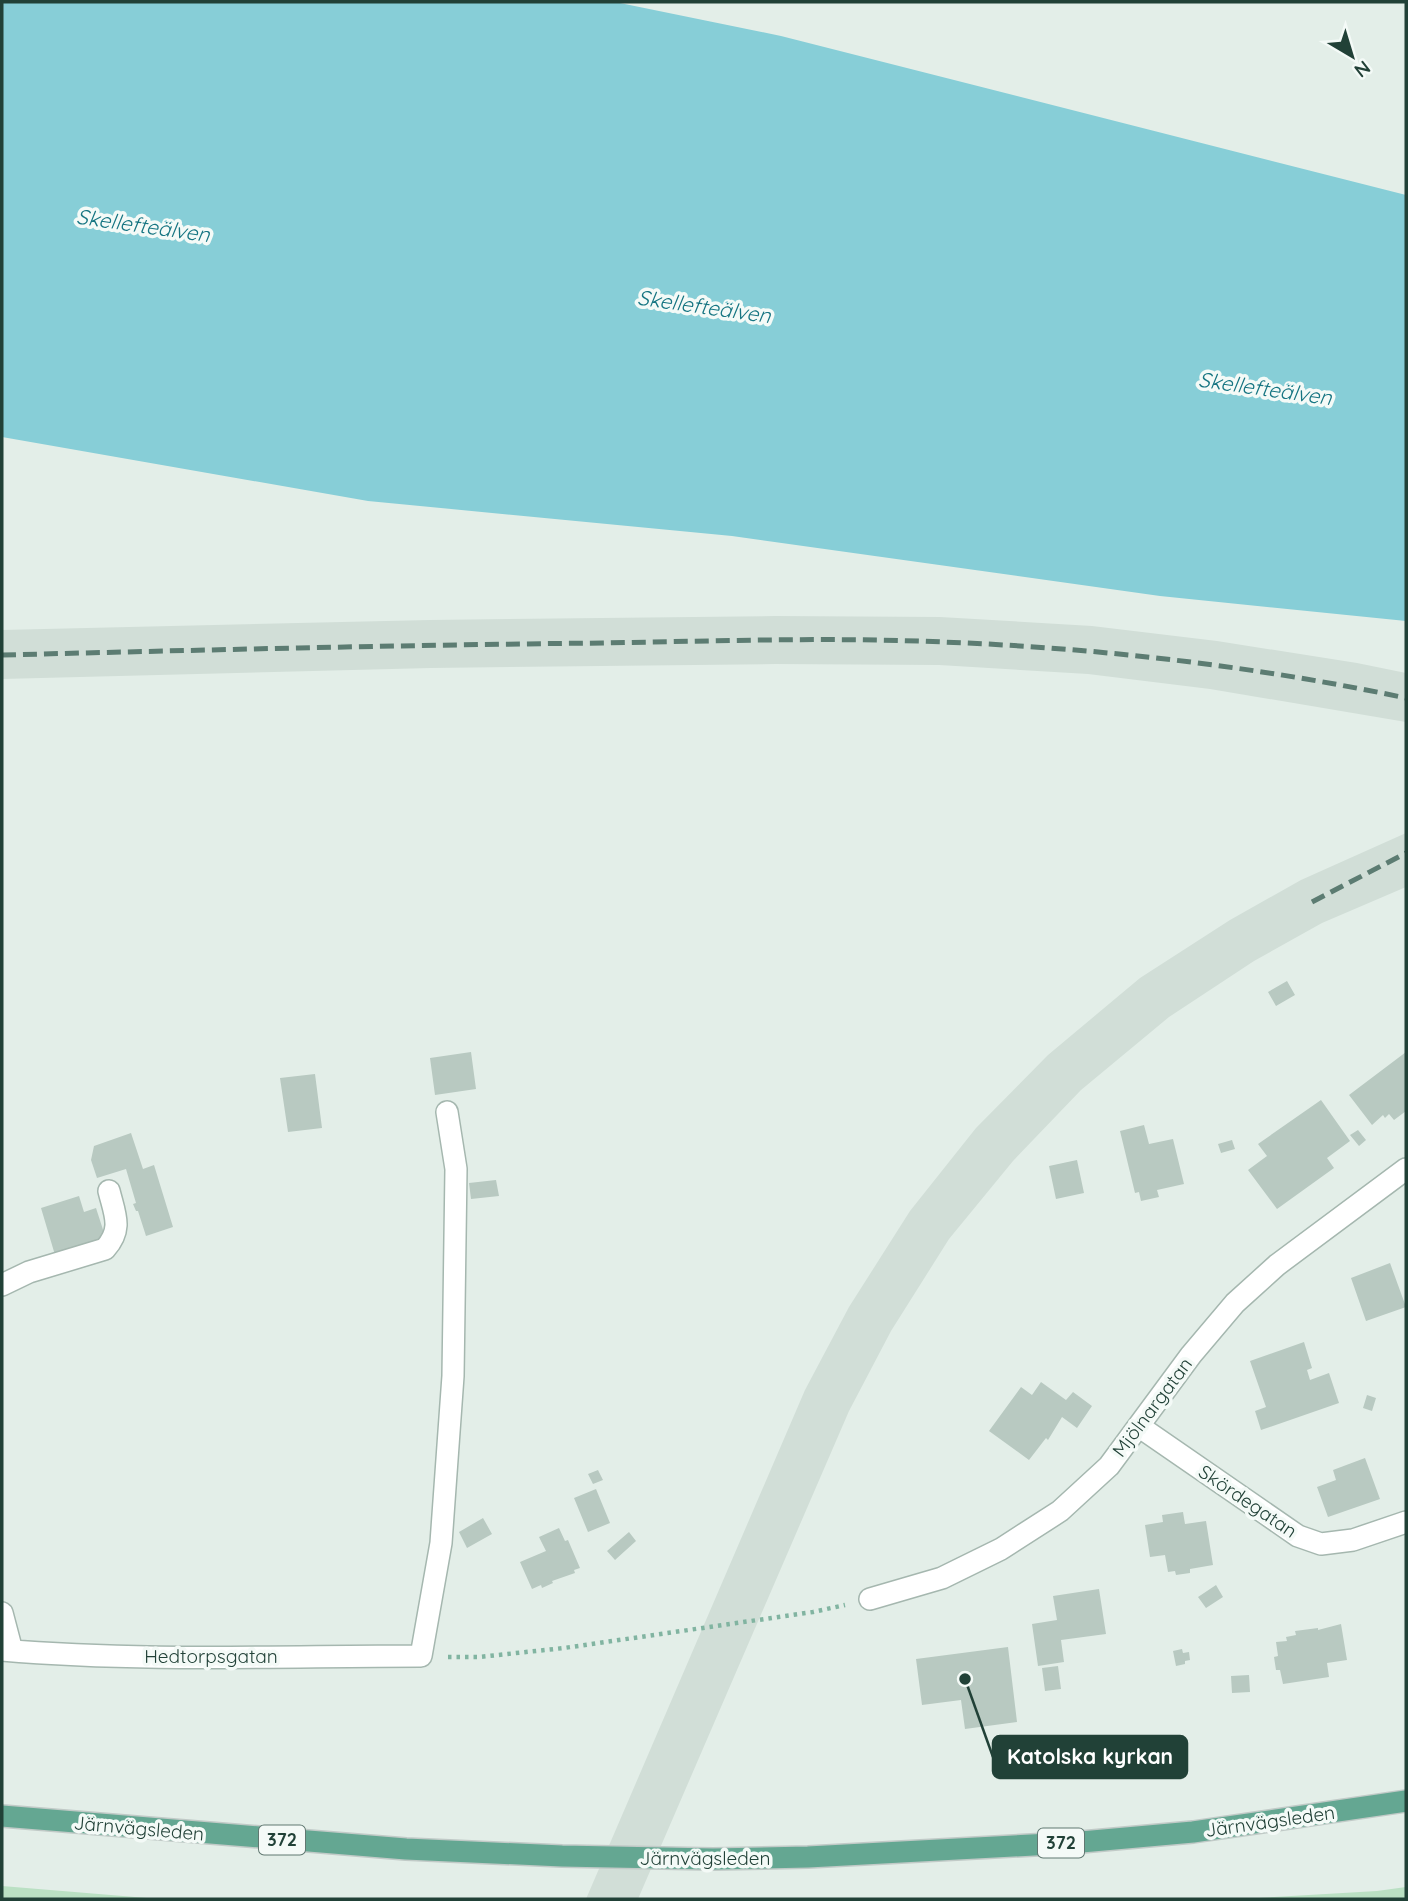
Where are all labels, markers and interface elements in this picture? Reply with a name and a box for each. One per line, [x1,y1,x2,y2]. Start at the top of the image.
north arrow [1317,21,1387,91]
text: N [1350,56,1375,83]
water label: Skellefteälven [75,203,212,247]
water label: Skellefteälven [636,284,773,328]
water label: Skellefteälven [1197,366,1334,410]
street label: Mjölnargatan [1107,1352,1197,1462]
street label: Skördegatan [1194,1459,1302,1543]
street label: Hedtorpsgatan [144,1644,278,1668]
callout: Katolska kyrkan [993,1736,1187,1778]
text: Katolska kyrkan [1007,1743,1173,1769]
street label: Järnvägsleden [1204,1800,1336,1842]
street label: Järnvägsleden [73,1810,205,1846]
road number: 372 [259,1826,305,1854]
road number: 372 [1038,1828,1084,1857]
street label: Järnvägsleden [640,1846,770,1870]

